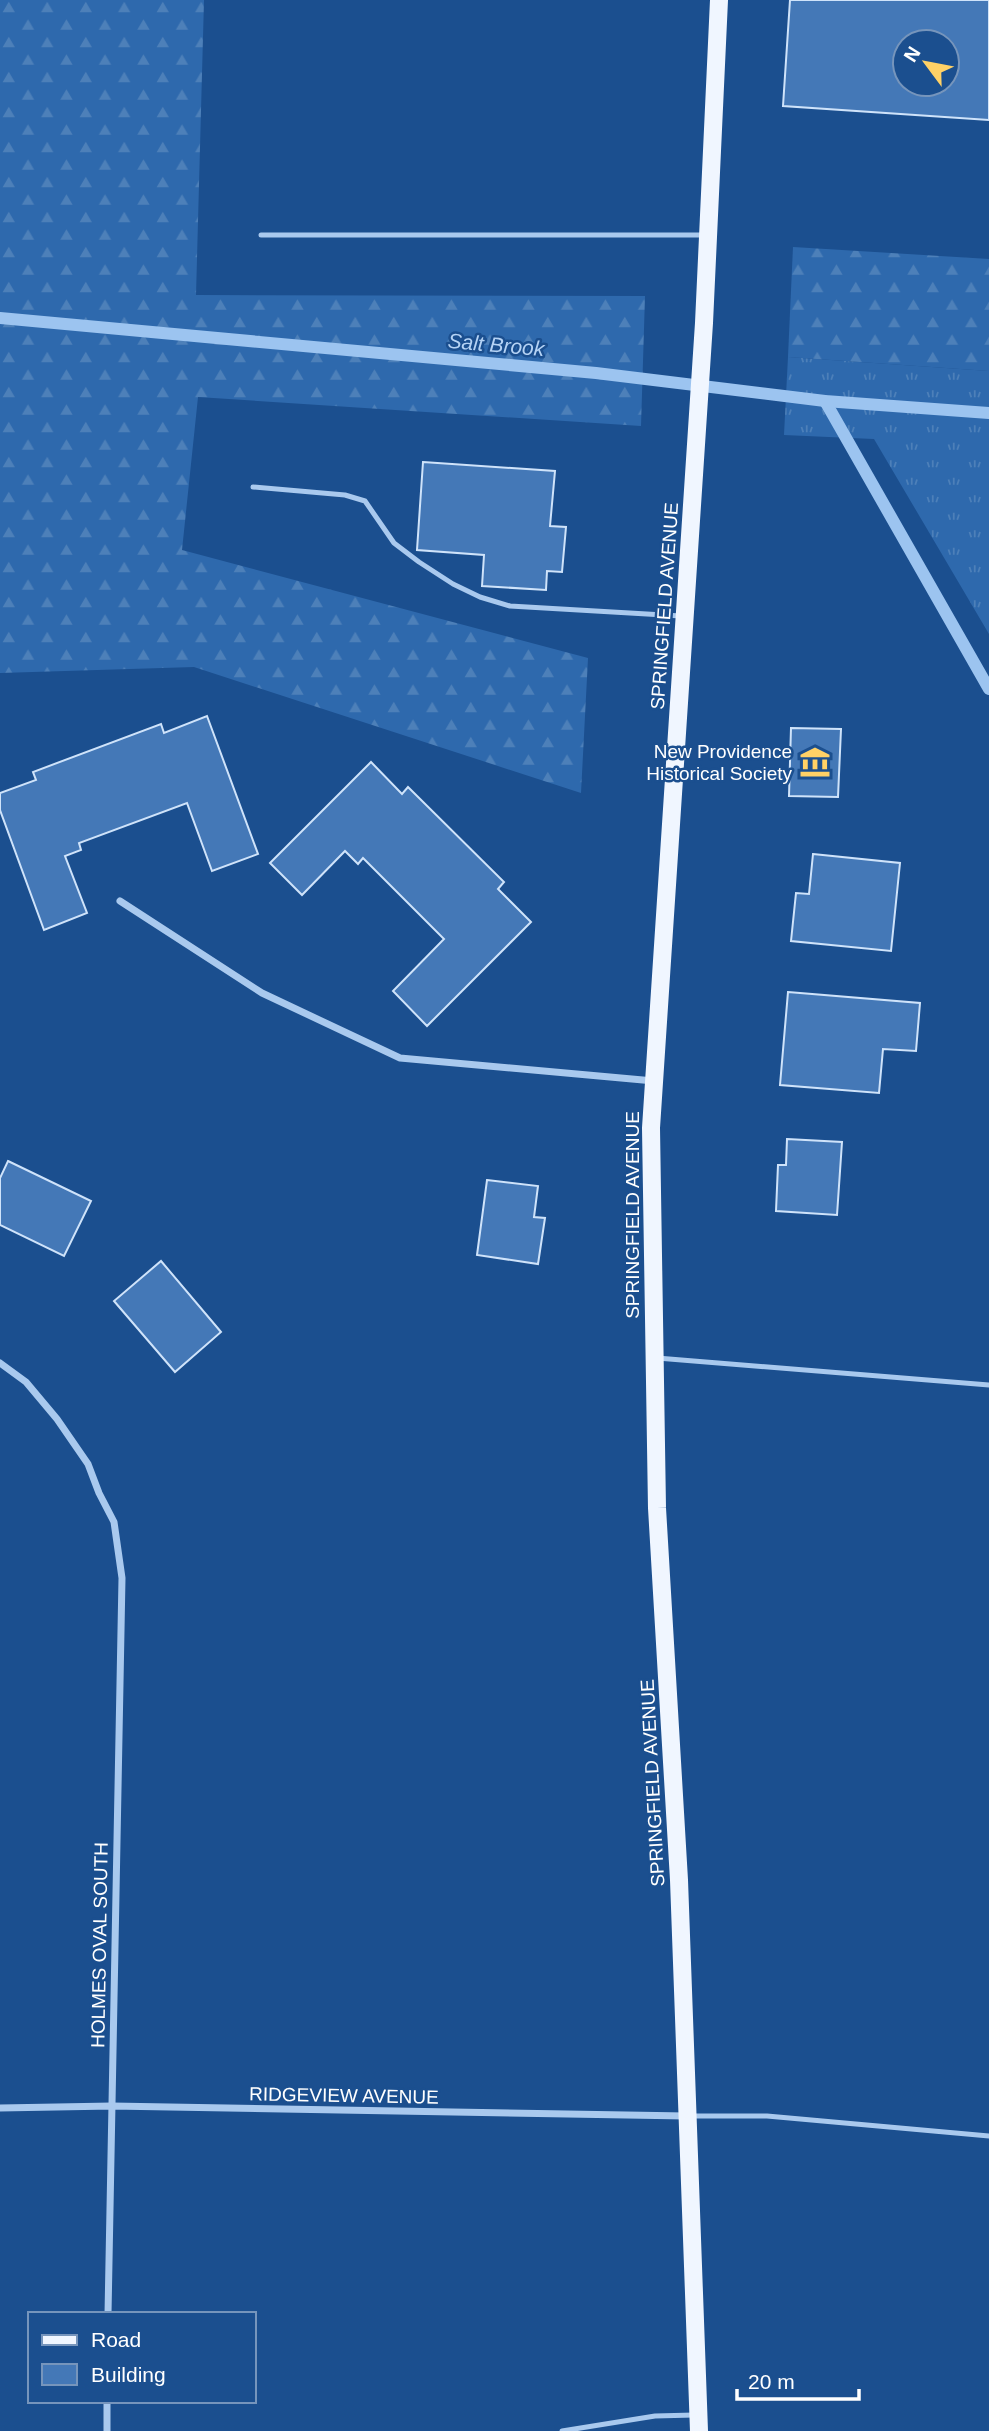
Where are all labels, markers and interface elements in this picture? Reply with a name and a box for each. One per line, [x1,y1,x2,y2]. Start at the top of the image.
north arrow [891,28,961,98]
text: N [899,43,925,66]
water label: Salt Brook [447,329,547,360]
street label: SPRINGFIELD AVENUE [647,502,682,710]
place label: New Providence Historical Society [646,741,792,784]
museum icon: New Providence Historical Society [798,745,832,779]
street label: SPRINGFIELD AVENUE [622,1111,643,1319]
street label: SPRINGFIELD AVENUE [637,1679,668,1887]
street label: HOLMES OVAL SOUTH [87,1842,112,2048]
street label: RIDGEVIEW AVENUE [249,2083,439,2108]
legend [28,2312,256,2403]
text: Road [91,2328,141,2351]
scale bar [737,2358,860,2402]
text: Building [91,2363,166,2386]
text: 20 m [748,2370,795,2393]

